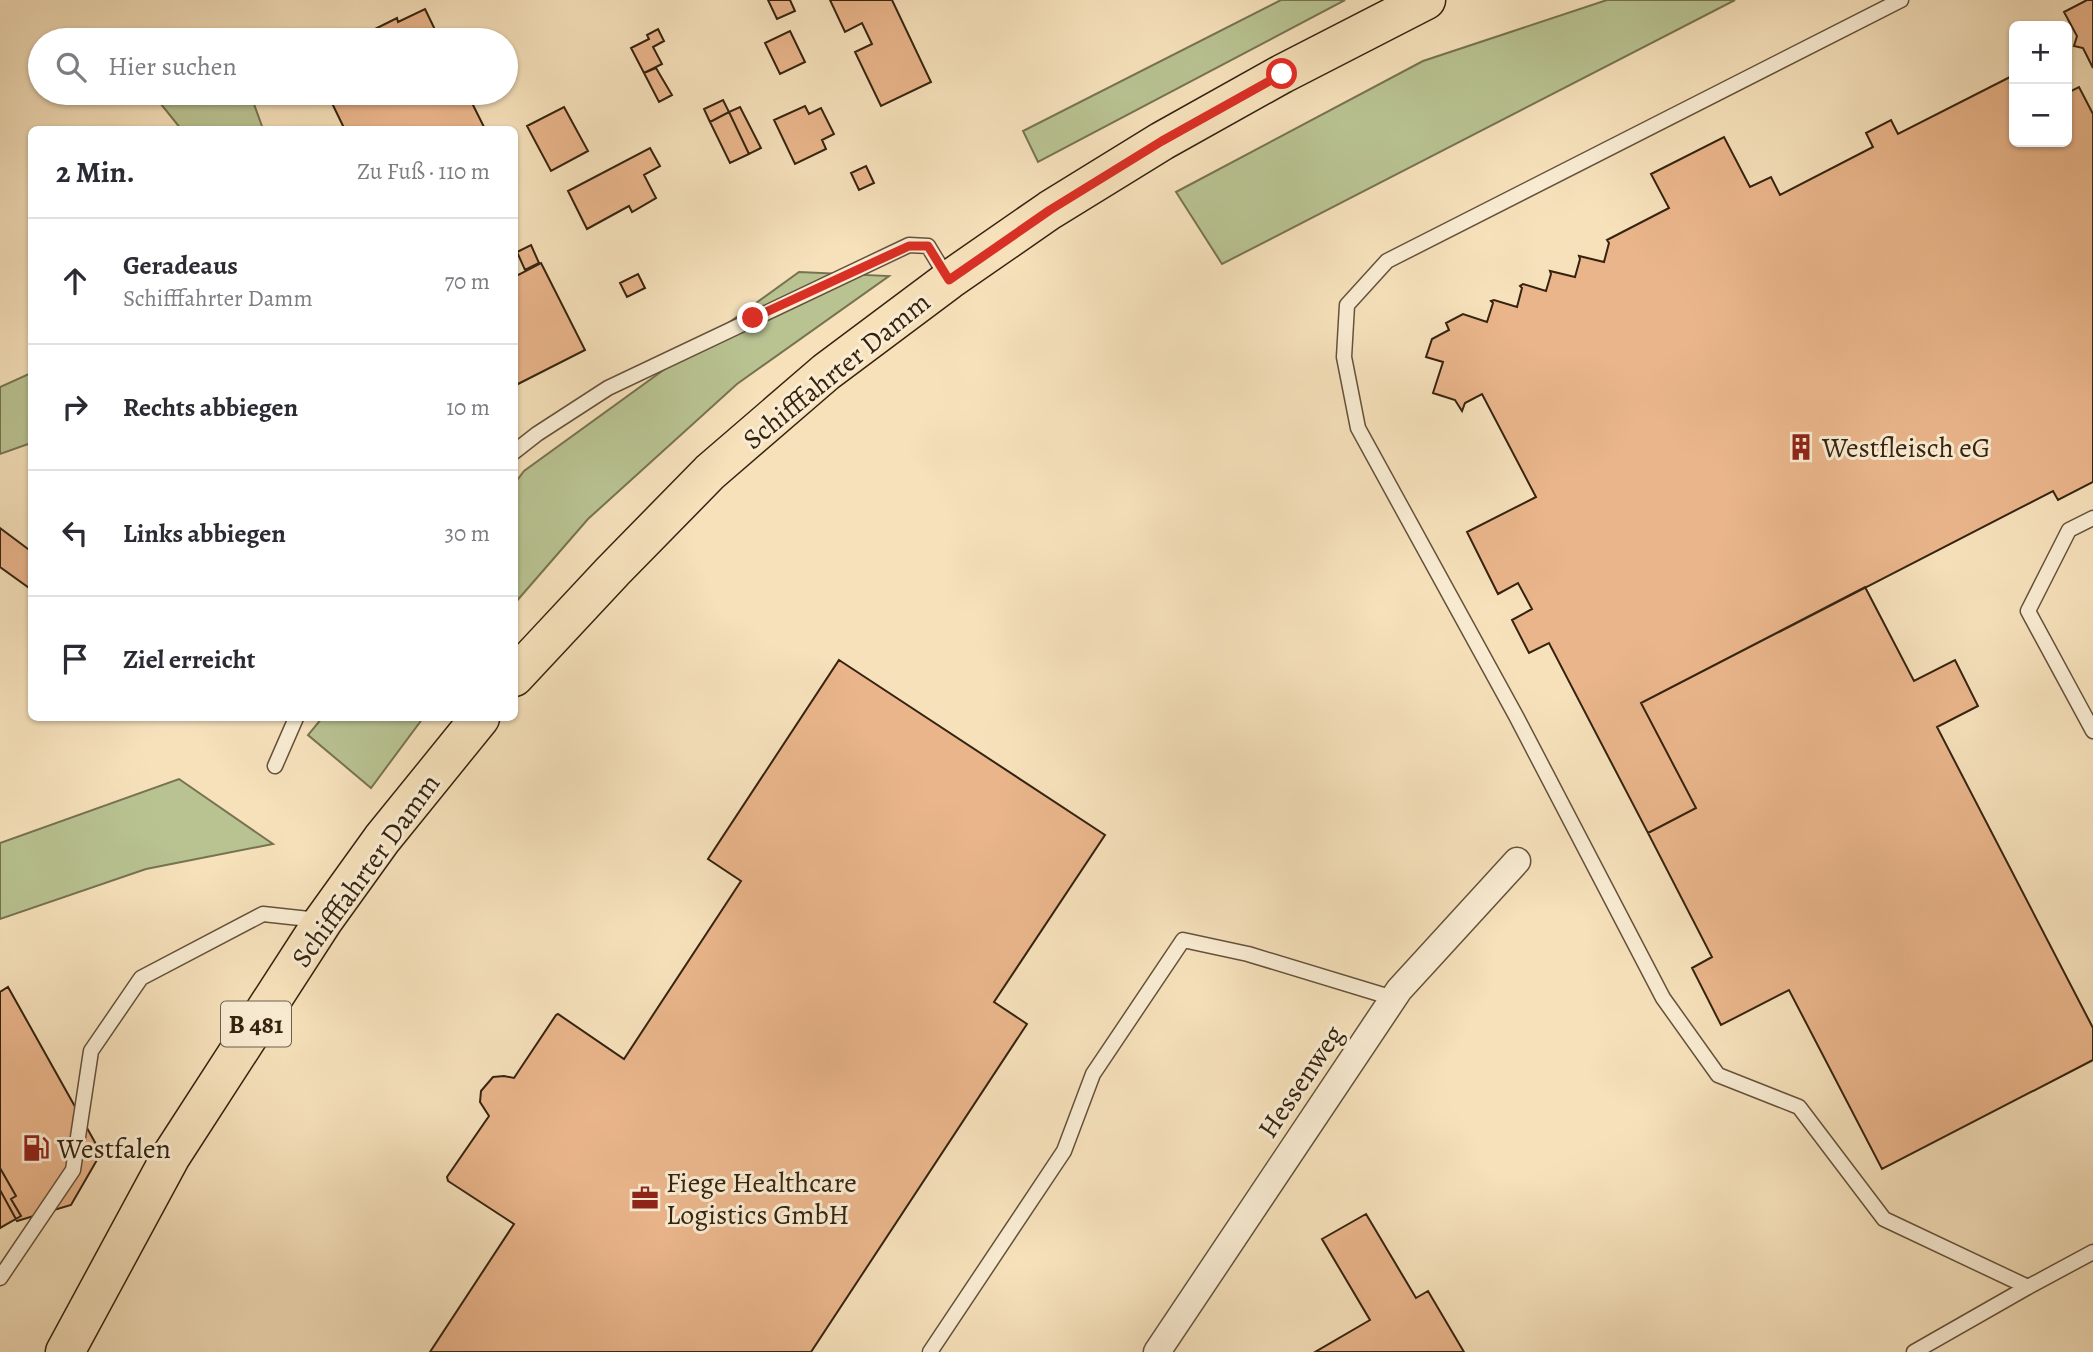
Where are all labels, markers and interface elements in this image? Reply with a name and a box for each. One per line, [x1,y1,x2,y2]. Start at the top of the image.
map controls [2009,21,2072,147]
button: + [2009,21,2072,84]
search box [28,28,518,105]
icon: search [52,48,90,86]
text: Hier suchen [108,49,237,84]
route start [1266,58,1297,89]
button: − [2009,84,2072,147]
text: 2 Min. [56,152,135,192]
text: Zu Fuß · 110 m [357,156,490,187]
text: Geradeaus [123,248,238,283]
icon: ahead [56,262,94,300]
text: 70 m [444,266,490,297]
text: Schifffahrter Damm [123,283,313,314]
street label: Schifffahrter Damm [735,283,938,458]
route end [737,302,768,333]
icon: right [56,388,94,426]
text: Rechts abbiegen [123,390,298,425]
text: 10 m [446,392,490,423]
place label: Westfleisch eG [1821,429,1990,467]
building icon: Westfleisch eG [1786,432,1816,462]
icon: left [56,514,94,552]
text: Links abbiegen [123,516,286,551]
text: 30 m [444,518,490,549]
icon: arrive [56,640,94,678]
text: Ziel erreicht [123,642,256,677]
street label: Schifffahrter Damm [283,766,449,975]
road number: B 481 [221,1001,291,1046]
street label: Hessenweg [1249,1018,1353,1145]
place label: Westfalen [56,1130,171,1168]
fuel station icon: Westfalen [21,1133,51,1163]
place label: Fiege Healthcare Logistics GmbH [666,1164,857,1234]
office icon: Fiege Healthcare Logistics GmbH [630,1183,660,1213]

